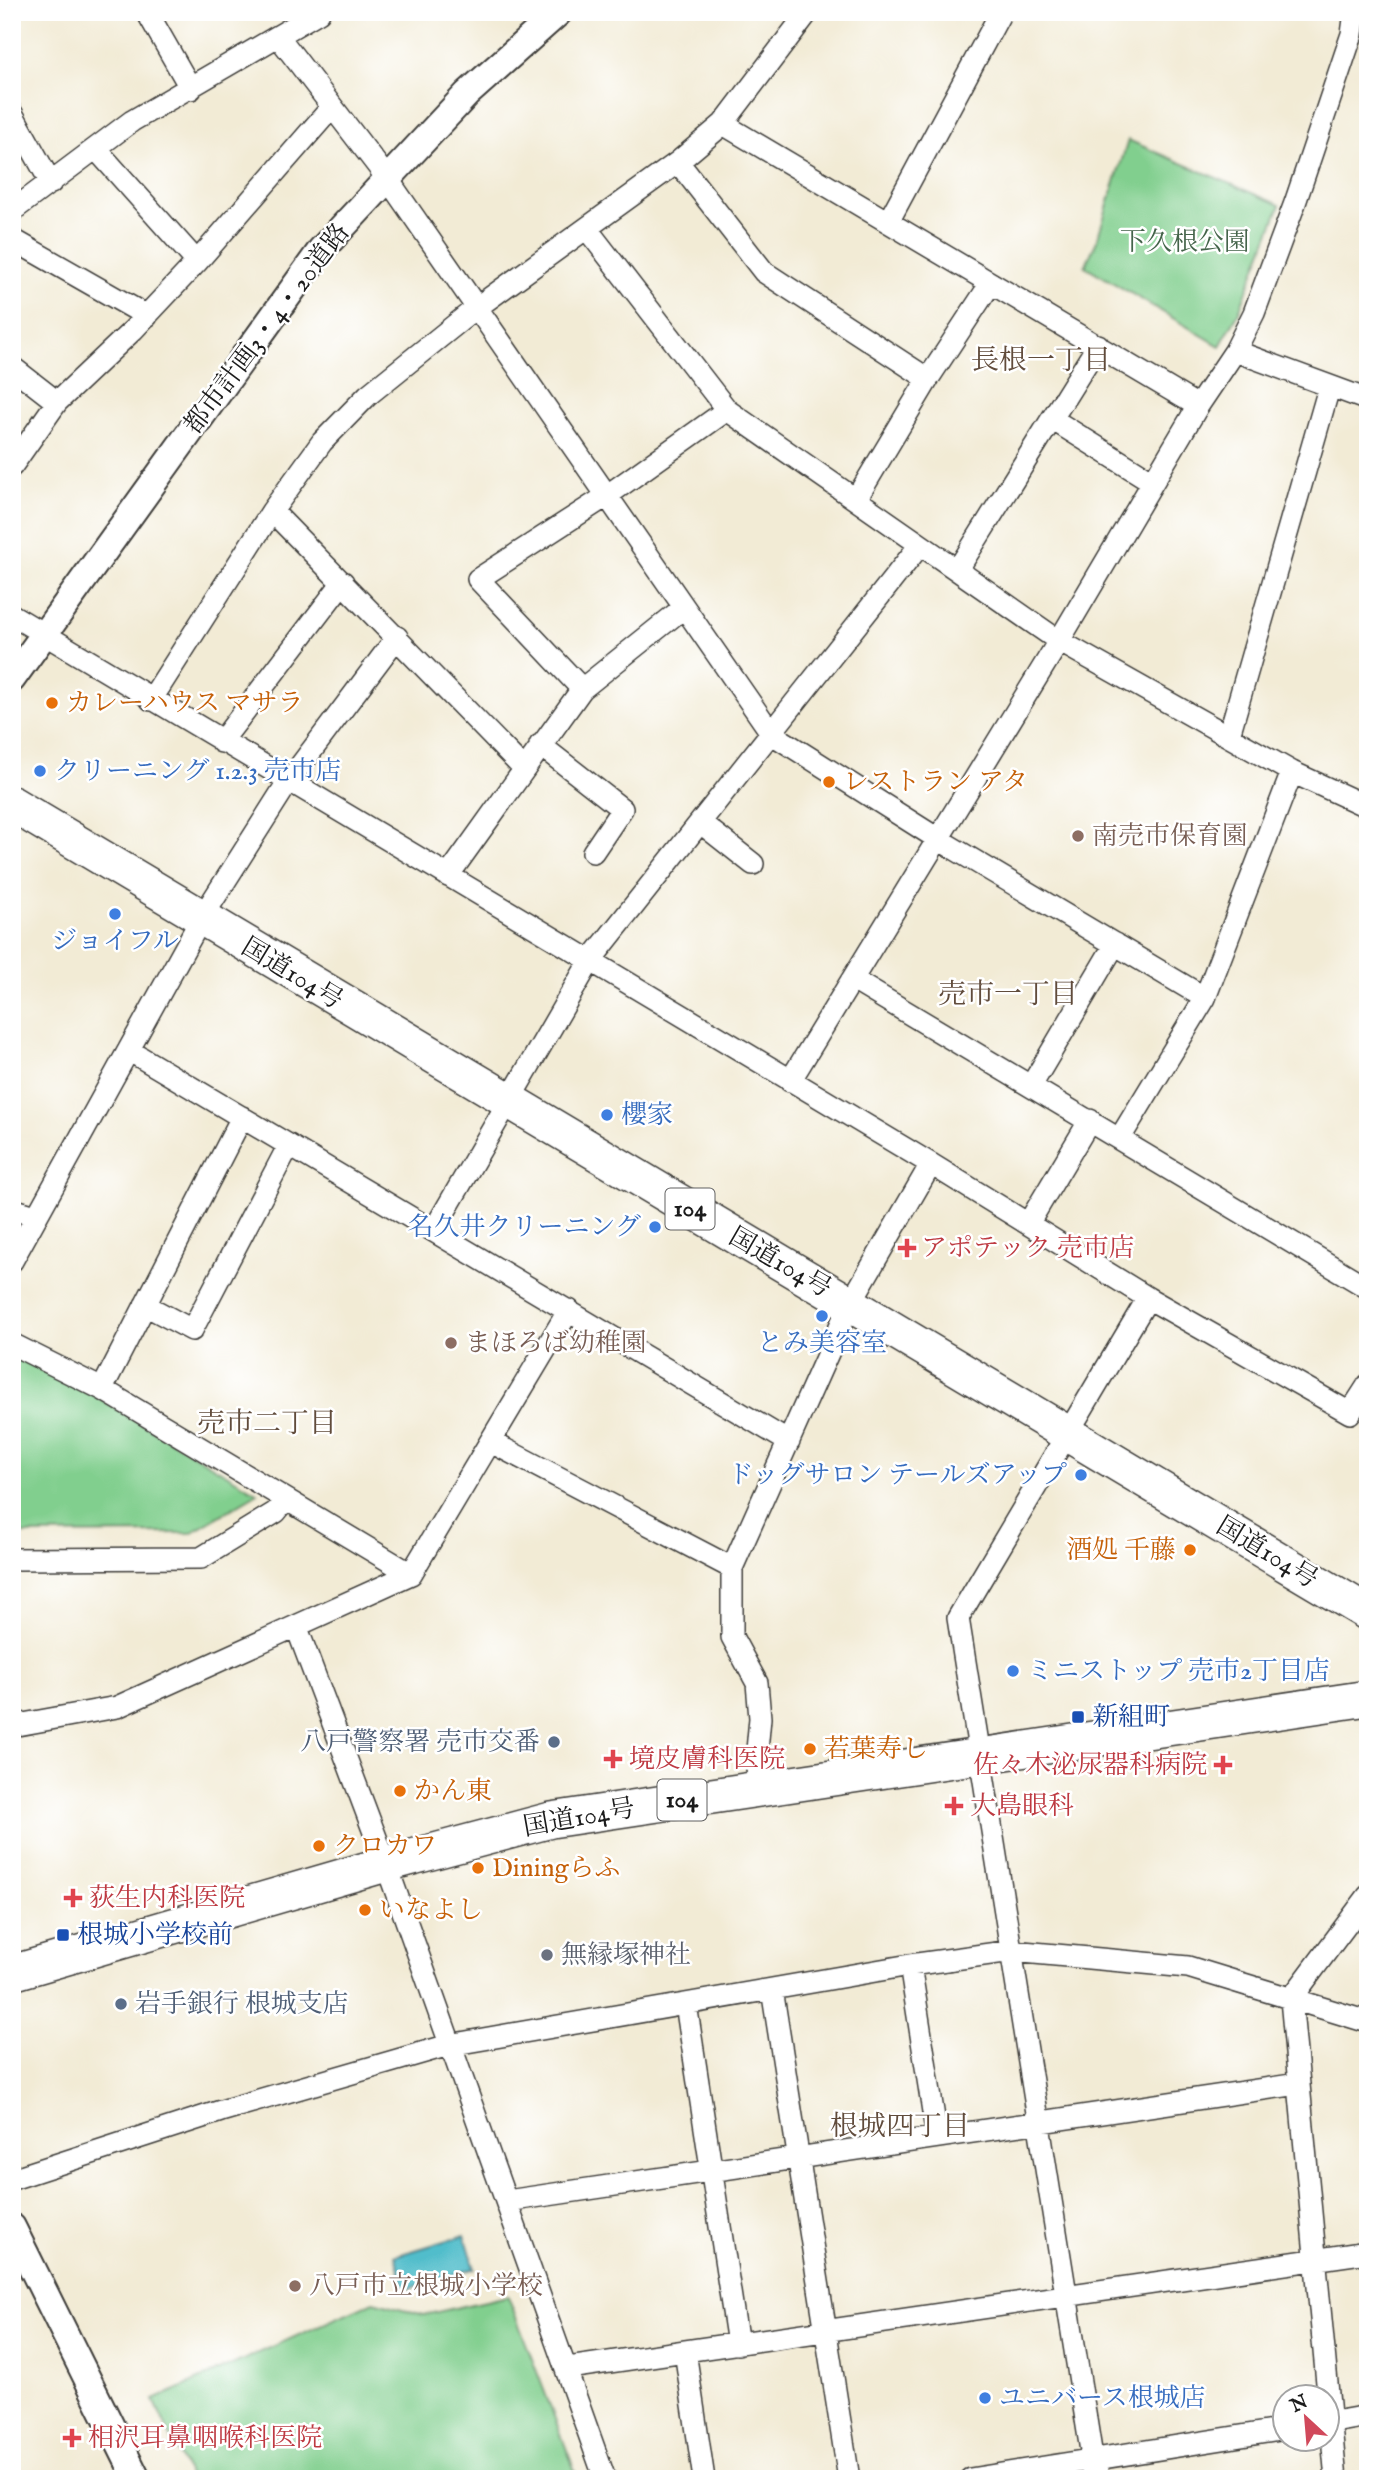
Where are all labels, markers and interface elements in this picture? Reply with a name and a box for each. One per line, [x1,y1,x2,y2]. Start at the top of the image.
street label: 都市計画3・4・20道路 [177,217,357,441]
park label: 下久根公園 [1120,226,1250,259]
district label: 長根一丁目 [971,344,1111,379]
place label: カレーハウス マサラ [66,687,304,720]
marker: カレーハウス マサラ [44,695,60,711]
place label: クリーニング 1.2.3 売市店 [54,755,342,788]
marker: クリーニング 1.2.3 売市店 [32,763,48,779]
place label: レストラン アタ [843,766,1028,799]
marker: レストラン アタ [821,774,837,790]
place label: 南売市保育園 [1092,820,1248,853]
marker: 南売市保育園 [1070,828,1086,844]
marker: ジョイフル [107,906,123,922]
place label: ジョイフル [51,925,179,958]
street label: 国道104号 [235,931,349,1017]
district label: 売市一丁目 [938,978,1078,1013]
place label: 櫻家 [621,1099,673,1132]
marker: 櫻家 [599,1107,615,1123]
road number: 104 [666,1189,714,1230]
place label: 名久井クリーニング [408,1211,641,1244]
marker: 名久井クリーニング [647,1219,663,1235]
street label: 国道104号 [723,1220,837,1306]
place label: アポテック 売市店 [921,1232,1135,1265]
marker: アポテック 売市店 [899,1240,915,1256]
marker: とみ美容室 [814,1308,830,1324]
place label: まほろば幼稚園 [465,1327,647,1360]
place label: とみ美容室 [757,1327,887,1360]
marker: まほろば幼稚園 [443,1335,459,1351]
district label: 売市二丁目 [197,1407,337,1442]
place label: ドッグサロン テールズアップ [727,1459,1067,1492]
marker: ドッグサロン テールズアップ [1073,1467,1089,1483]
street label: 国道104号 [1210,1510,1324,1596]
place label: 酒処 千藤 [1066,1534,1176,1567]
marker: 酒処 千藤 [1182,1542,1198,1558]
place label: ミニストップ 売市2丁目店 [1027,1655,1330,1688]
marker: ミニストップ 売市2丁目店 [1005,1663,1021,1679]
place label: 新組町 [1092,1701,1170,1734]
marker: 新組町 [1070,1709,1086,1725]
place label: 八戸警察署 売市交番 [300,1726,540,1759]
place label: 若葉寿し [824,1733,928,1766]
marker: 八戸警察署 売市交番 [546,1734,562,1750]
marker: 若葉寿し [802,1741,818,1757]
place label: 境皮膚科医院 [629,1743,785,1776]
marker: 境皮膚科医院 [603,1749,623,1769]
place label: 佐々木泌尿器科病院 [973,1749,1207,1782]
marker: 佐々木泌尿器科病院 [1213,1755,1233,1775]
place label: かん東 [414,1775,492,1808]
road number: 104 [658,1780,706,1821]
marker: かん東 [392,1783,408,1799]
place label: 大島眼科 [970,1790,1074,1823]
street label: 国道104号 [520,1792,638,1844]
marker: 大島眼科 [944,1796,964,1816]
place label: クロカワ [333,1830,437,1863]
marker: クロカワ [311,1838,327,1854]
place label: Diningらふ [492,1852,621,1885]
marker: Diningらふ [470,1860,486,1876]
place label: 荻生内科医院 [89,1882,245,1915]
marker: 荻生内科医院 [63,1888,83,1908]
place label: いなよし [379,1894,483,1927]
marker: いなよし [357,1902,373,1918]
place label: 根城小学校前 [77,1919,233,1952]
marker: 根城小学校前 [55,1927,71,1943]
place label: 無縁塚神社 [561,1939,691,1972]
marker: 無縁塚神社 [539,1947,555,1963]
place label: 岩手銀行 根城支店 [135,1988,349,2021]
marker: 岩手銀行 根城支店 [113,1996,129,2012]
district label: 根城四丁目 [830,2110,970,2145]
place label: 八戸市立根城小学校 [309,2270,543,2303]
marker: 八戸市立根城小学校 [287,2278,303,2294]
place label: ユニバース根城店 [999,2382,1206,2415]
north arrow [1272,2382,1342,2452]
marker: ユニバース根城店 [977,2390,993,2406]
text: N [1286,2390,1313,2419]
place label: 相沢耳鼻咽喉科医院 [88,2422,322,2455]
marker: 相沢耳鼻咽喉科医院 [62,2428,82,2448]

